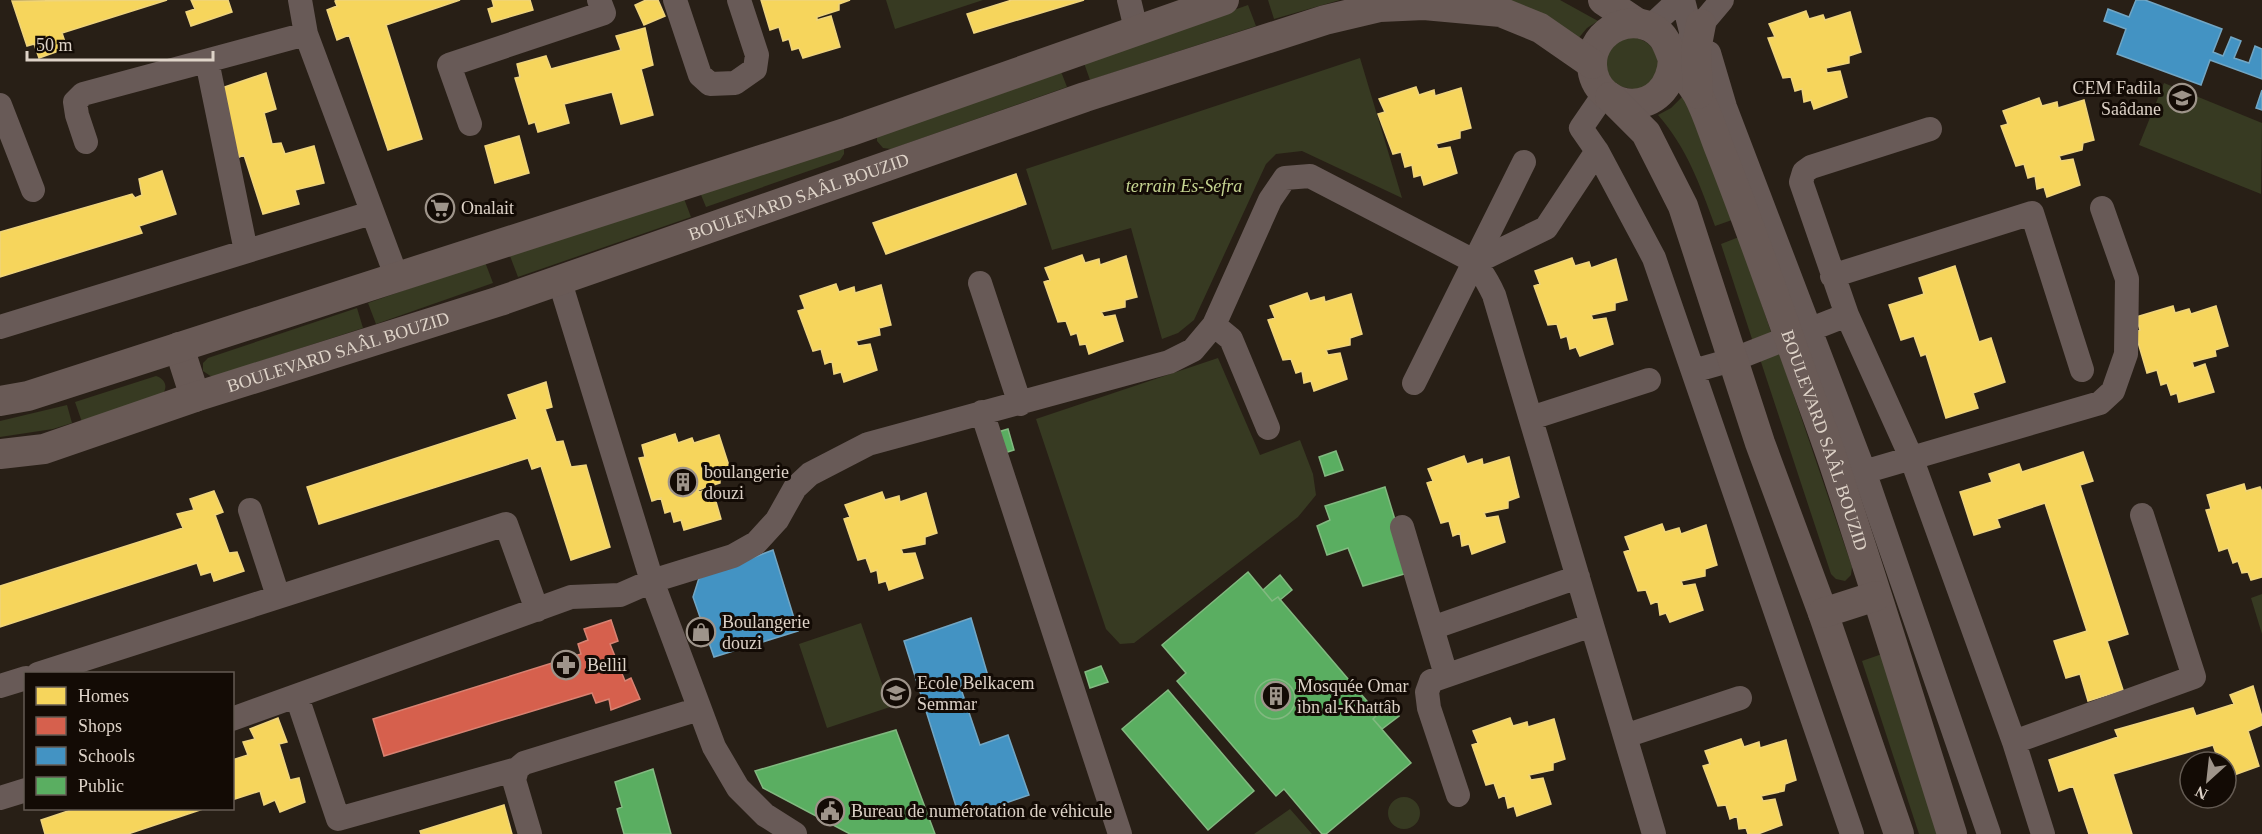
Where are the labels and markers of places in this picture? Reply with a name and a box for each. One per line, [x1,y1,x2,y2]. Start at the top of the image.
place label: CEM Fadila Saâdane [2073,78,2161,119]
school or university icon: CEM Fadila Saâdane [2166,82,2198,114]
supermarket icon: Onalait [424,192,456,224]
place label: Onalait [461,198,514,218]
place label: boulangerie douzi [704,462,789,503]
building icon: boulangerie douzi [667,466,699,498]
place label: Boulangerie douzi [722,612,810,653]
shop icon: Boulangerie douzi [685,616,717,648]
pharmacy icon: Bellil [550,649,582,681]
place label: Bellil [587,655,627,675]
place label: Ecole Belkacem Semmar [917,673,1034,714]
place label: Mosquée Omar ibn al-Khattâb [1297,676,1408,717]
school or university icon: Ecole Belkacem Semmar [880,677,912,709]
building icon: Mosquée Omar ibn al-Khattâb [1260,680,1292,712]
public building icon: Bureau de numérotation de véhicule [814,795,846,827]
place label: Bureau de numérotation de véhicule [851,801,1112,821]

